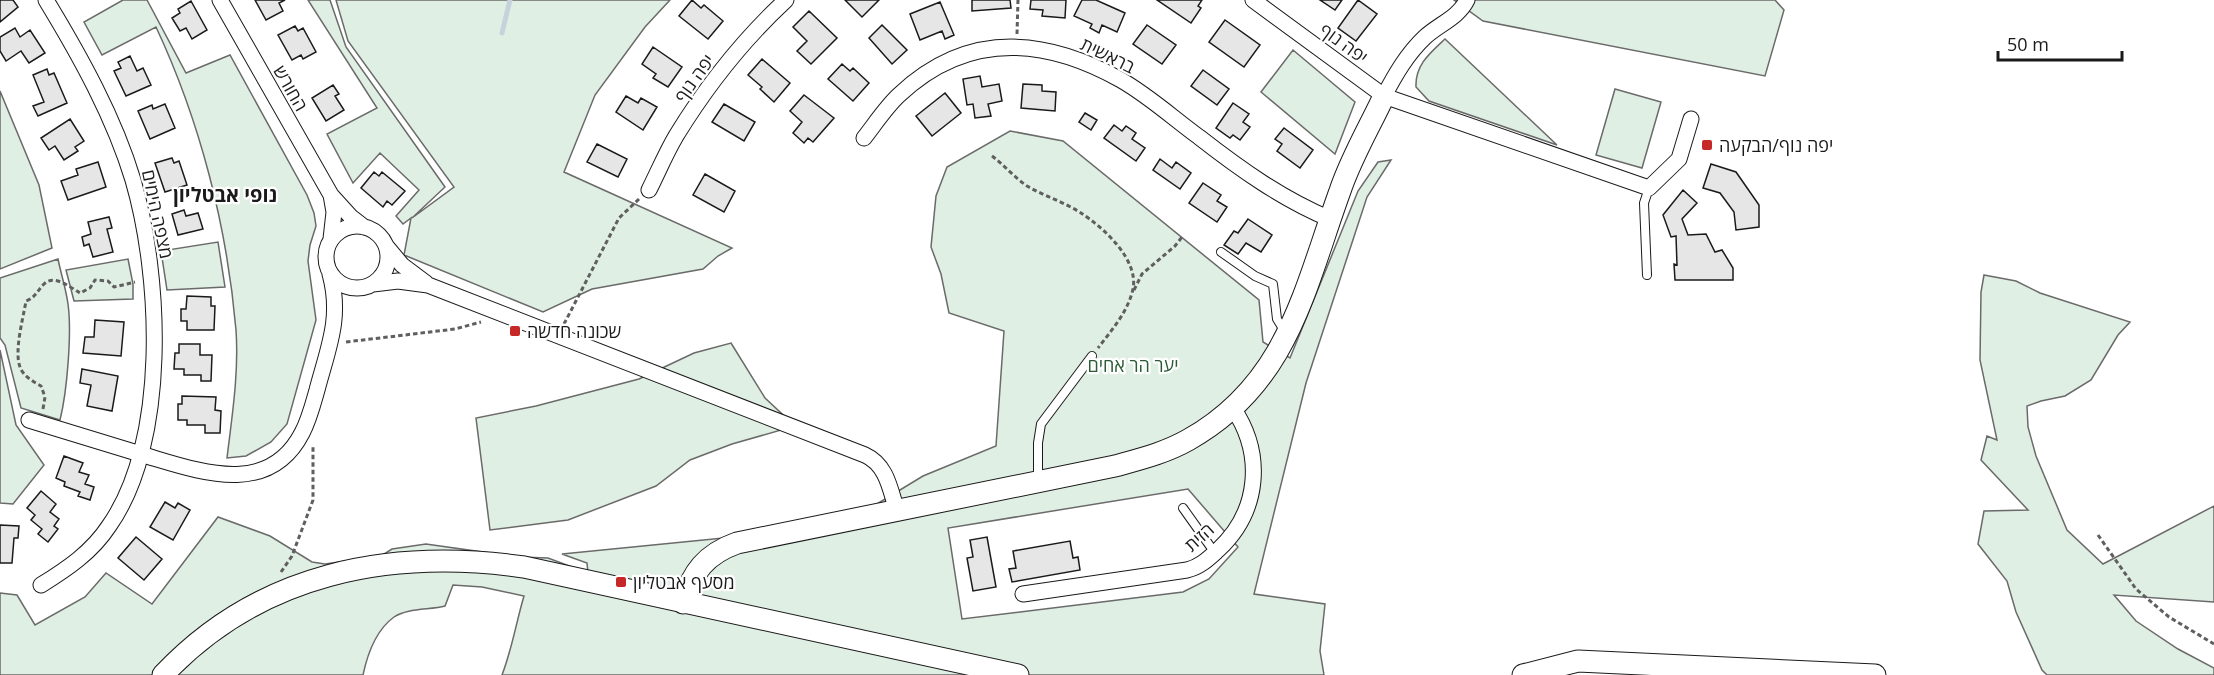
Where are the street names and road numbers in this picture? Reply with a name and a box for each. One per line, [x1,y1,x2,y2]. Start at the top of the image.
street label: יפה נוף [1315,17,1373,69]
street label: בראשית [1077,32,1140,79]
street label: יפה נוף [668,49,720,107]
street label: החורש [268,61,314,115]
street label: מצפה הימים [137,167,179,261]
street label: הזית [1179,517,1219,557]

